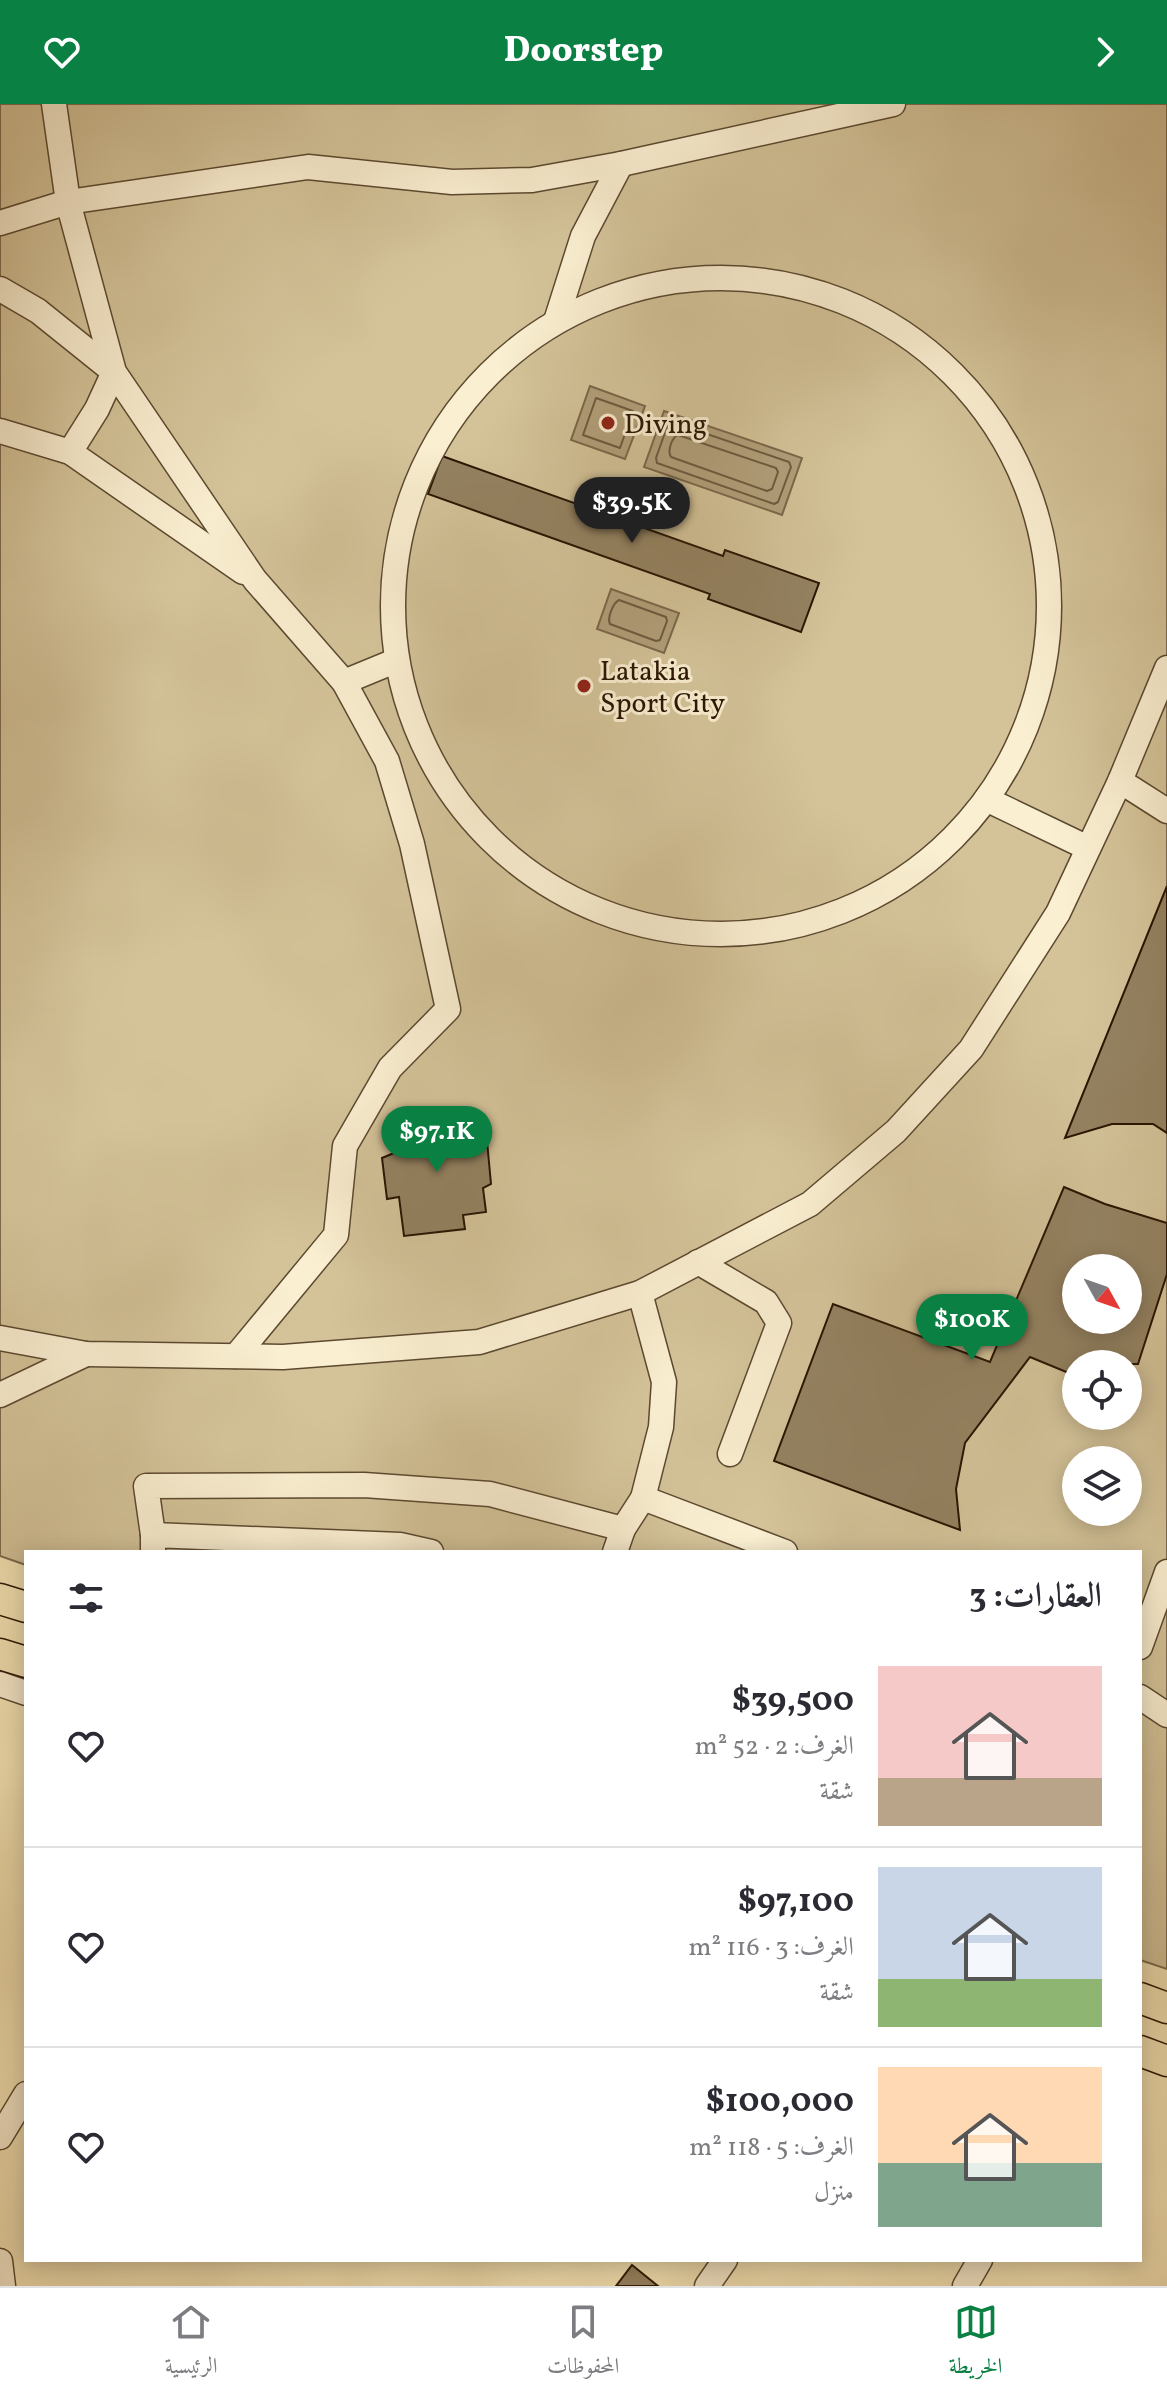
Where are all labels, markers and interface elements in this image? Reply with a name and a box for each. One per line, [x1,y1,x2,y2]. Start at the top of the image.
text: Doorstep [504,27,663,77]
icon: heart [40,30,84,74]
icon: forward [1083,30,1127,74]
place label: Diving [624,406,707,445]
marker: Diving [599,414,617,432]
pin: $39.5K [567,477,697,545]
text: $39.5K [592,485,672,521]
place label: Latakia Sport City [600,653,725,724]
marker: Latakia Sport City [575,677,593,695]
pin: $97.1K [372,1106,502,1174]
text: $97.1K [399,1114,475,1150]
north arrow [1062,1254,1142,1334]
map controls [1062,1254,1142,1526]
pin: $100K [916,1294,1028,1362]
text: $100K [934,1302,1010,1338]
button: locate [1062,1350,1142,1430]
button: layers [1062,1446,1142,1526]
text: العقارات: 3 [969,1574,1102,1621]
icon: filters [64,1576,108,1620]
text: $39,500 [732,1678,854,1725]
icon: home [942,1698,1038,1794]
icon: heart [64,1724,108,1768]
text: الغرف: 2 · 52 m² [695,1729,854,1765]
text: شقة [820,1774,854,1810]
text: $97,100 [738,1879,854,1926]
icon: home [942,1899,1038,1995]
icon: heart [64,1925,108,1969]
text: الغرف: 3 · 116 m² [688,1930,854,1966]
text: شقة [820,1975,854,2011]
text: $100,000 [706,2079,854,2126]
icon: home [942,2099,1038,2195]
icon: heart [64,2125,108,2169]
text: الغرف: 5 · 118 m² [689,2130,854,2166]
text: منزل [814,2175,854,2211]
tab: الرئيسية [165,2300,218,2387]
tab: المحفوظات [547,2300,619,2387]
tab: الخريطة [949,2300,1002,2387]

